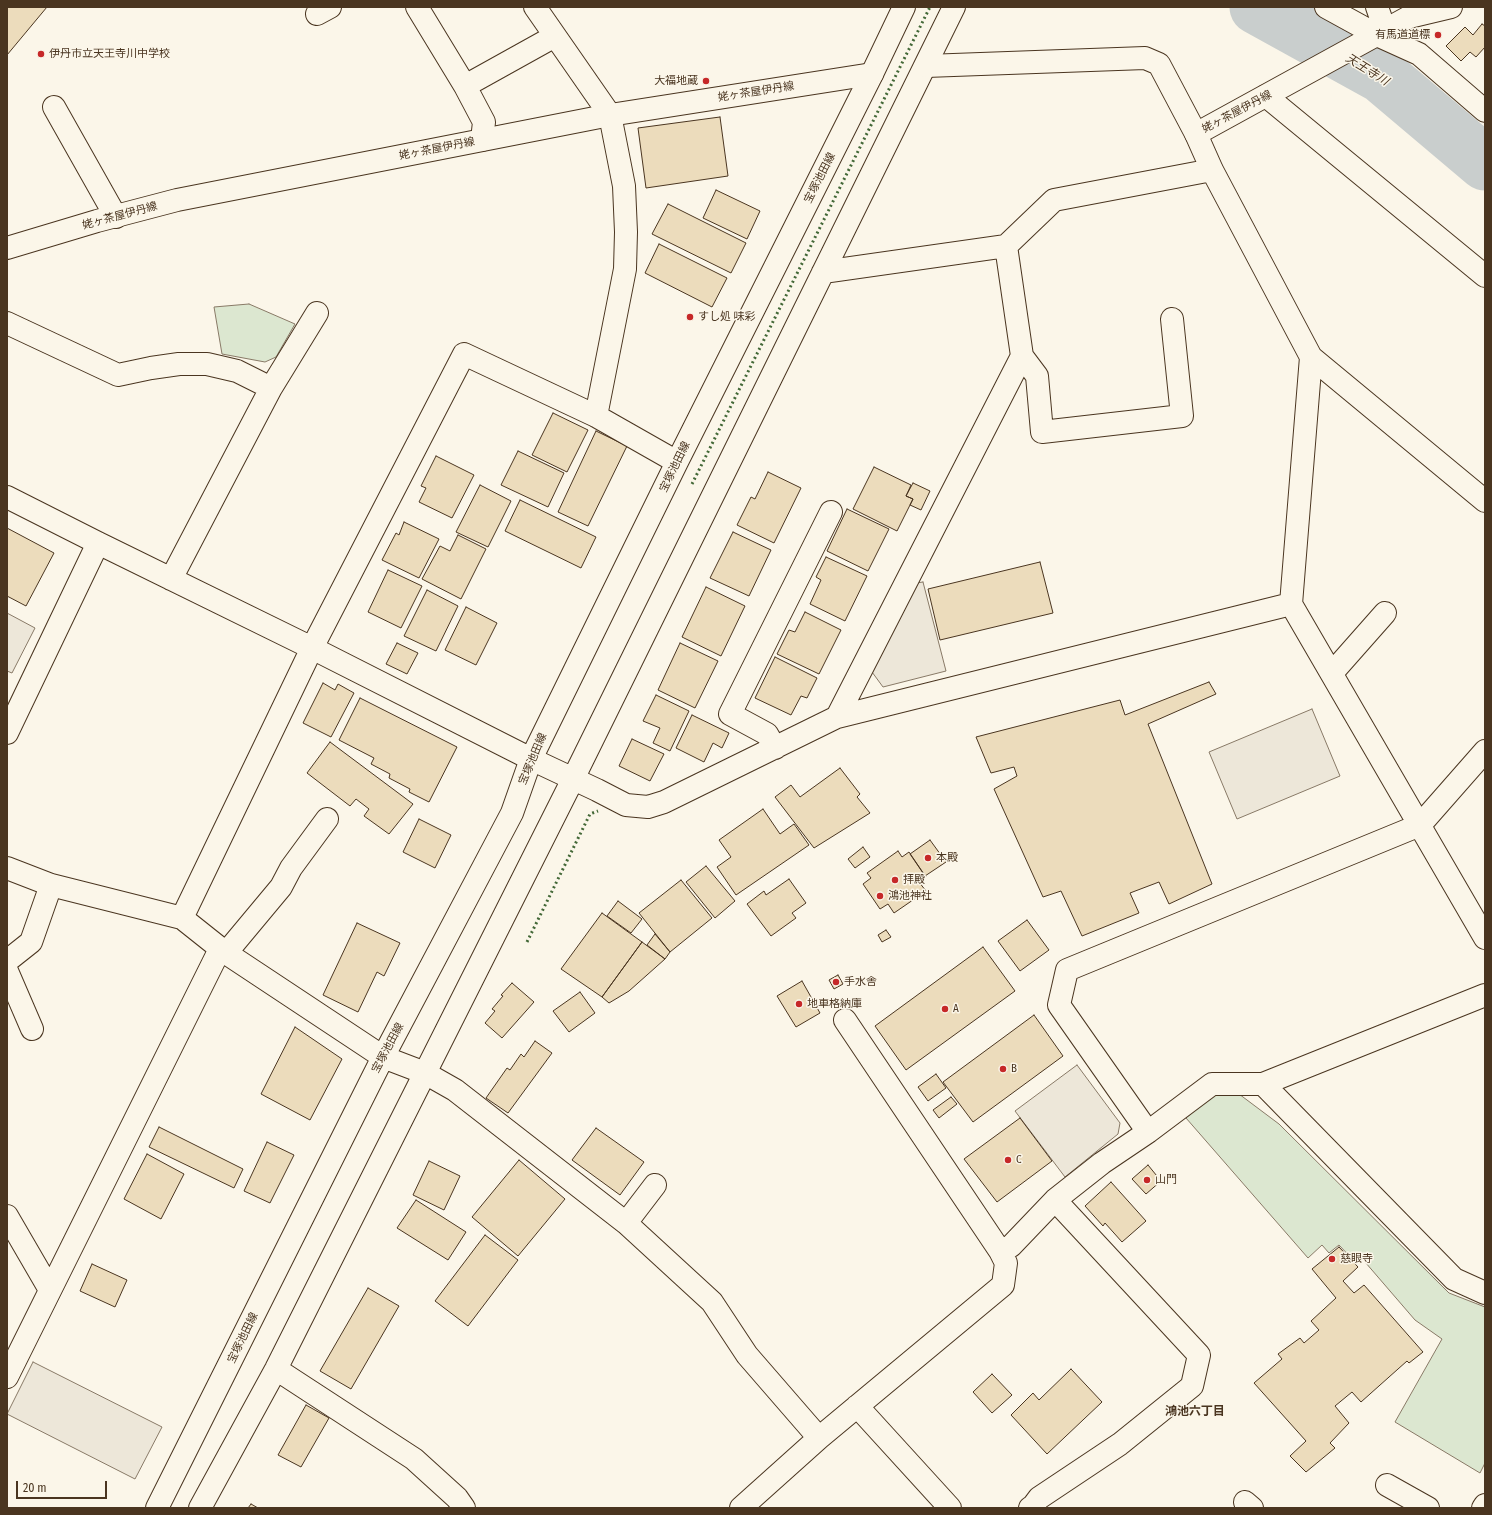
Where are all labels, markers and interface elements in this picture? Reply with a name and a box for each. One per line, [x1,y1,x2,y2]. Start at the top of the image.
place label: 有馬道道標 [1375,28,1430,42]
marker: 有馬道道標 [1433,30,1443,40]
place label: 伊丹市立天王寺川中学校 [49,47,170,61]
marker: 伊丹市立天王寺川中学校 [36,49,46,59]
water label: 天王寺川 [1343,51,1391,89]
place label: 大福地蔵 [654,74,698,88]
marker: 大福地蔵 [701,76,711,86]
street label: 姥ヶ茶屋伊丹線 [717,79,795,105]
street label: 姥ヶ茶屋伊丹線 [1200,88,1274,136]
street label: 姥ヶ茶屋伊丹線 [398,135,476,163]
street label: 宝塚池田線 [802,151,838,205]
street label: 姥ヶ茶屋伊丹線 [81,200,159,232]
place label: すし処 味彩 [698,310,756,324]
marker: すし処 味彩 [685,312,695,322]
street label: 宝塚池田線 [657,439,693,495]
street label: 宝塚池田線 [516,731,550,787]
place label: 本殿 [936,851,958,865]
marker: 本殿 [923,853,933,863]
place label: 拝殿 [903,873,925,887]
marker: 拝殿 [890,875,900,885]
place label: 鴻池神社 [888,889,932,903]
marker: 鴻池神社 [875,891,885,901]
place label: 手水舎 [844,975,877,989]
marker: 手水舎 [831,977,841,987]
place label: 地車格納庫 [807,997,862,1011]
marker: 地車格納庫 [794,999,804,1009]
place label: A [953,1002,959,1016]
marker: A [940,1004,950,1014]
street label: 宝塚池田線 [369,1021,407,1075]
place label: B [1011,1062,1017,1076]
marker: B [998,1064,1008,1074]
place label: C [1016,1153,1022,1167]
marker: C [1003,1155,1013,1165]
place label: 山門 [1155,1173,1177,1187]
marker: 山門 [1142,1175,1152,1185]
place label: 慈眼寺 [1340,1252,1373,1266]
marker: 慈眼寺 [1327,1254,1337,1264]
street label: 宝塚池田線 [225,1310,261,1366]
district label: 鴻池六丁目 [1165,1405,1225,1419]
scale bar [18,1473,109,1499]
text: 20 m [23,1481,47,1495]

